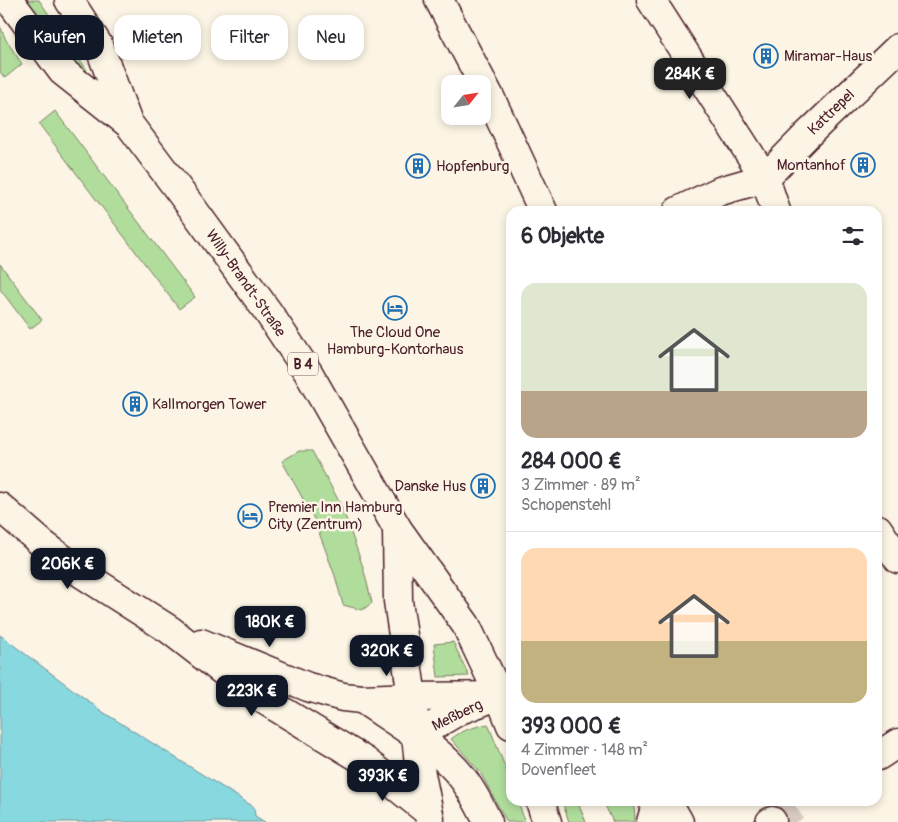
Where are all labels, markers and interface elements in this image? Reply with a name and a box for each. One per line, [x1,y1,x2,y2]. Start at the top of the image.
chip: Kaufen [15,15,104,60]
chip: Mieten [114,15,201,60]
chip: Filter [211,15,288,60]
chip: Neu [298,15,364,60]
building icon: Miramar-Haus [753,43,779,69]
place label: Miramar-Haus [784,47,873,66]
pin: 284K € [649,58,731,100]
text: 284K € [665,64,715,84]
north arrow [441,75,491,125]
map controls [441,75,491,125]
street label: Kattrepel [804,85,859,139]
building icon: Montanhof [850,152,876,178]
building icon: Hopfenburg [405,153,431,179]
place label: Montanhof [777,156,846,175]
place label: Hopfenburg [436,157,509,176]
icon: filters [839,222,867,250]
text: 6 Objekte [521,223,604,250]
street label: Willy-Brandt-Straße [201,226,290,341]
hotel icon: The Cloud One Hamburg-Kontorhaus [382,295,408,321]
icon: home [649,315,739,405]
place label: The Cloud One Hamburg-Kontorhaus [327,323,464,359]
road number: B 4 [288,352,318,376]
building icon: Kallmorgen Tower [122,391,148,417]
place label: Kallmorgen Tower [152,395,267,414]
text: 284 000 € [521,448,622,475]
building icon: Danske Hus [470,473,496,499]
text: 3 Zimmer · 89 m² [521,475,640,495]
place label: Danske Hus [395,477,466,496]
text: Schopenstehl [521,495,611,515]
place label: Premier Inn Hamburg City (Zentrum) [268,498,402,534]
hotel icon: Premier Inn Hamburg City (Zentrum) [237,503,263,529]
pin: 206K € [27,548,109,590]
text: 206K € [42,554,94,574]
icon: home [649,581,739,671]
pin: 180K € [229,606,311,648]
text: 180K € [246,612,294,632]
pin: 320K € [346,634,428,677]
text: 320K € [361,641,413,661]
pin: 223K € [211,674,293,717]
text: 223K € [227,681,277,701]
street label: Meßberg [429,695,486,736]
text: 393 000 € [521,713,621,740]
text: 4 Zimmer · 148 m² [521,740,648,760]
pin: 393K € [342,760,424,802]
text: Dovenfleet [521,760,596,780]
text: 393K € [358,766,408,786]

